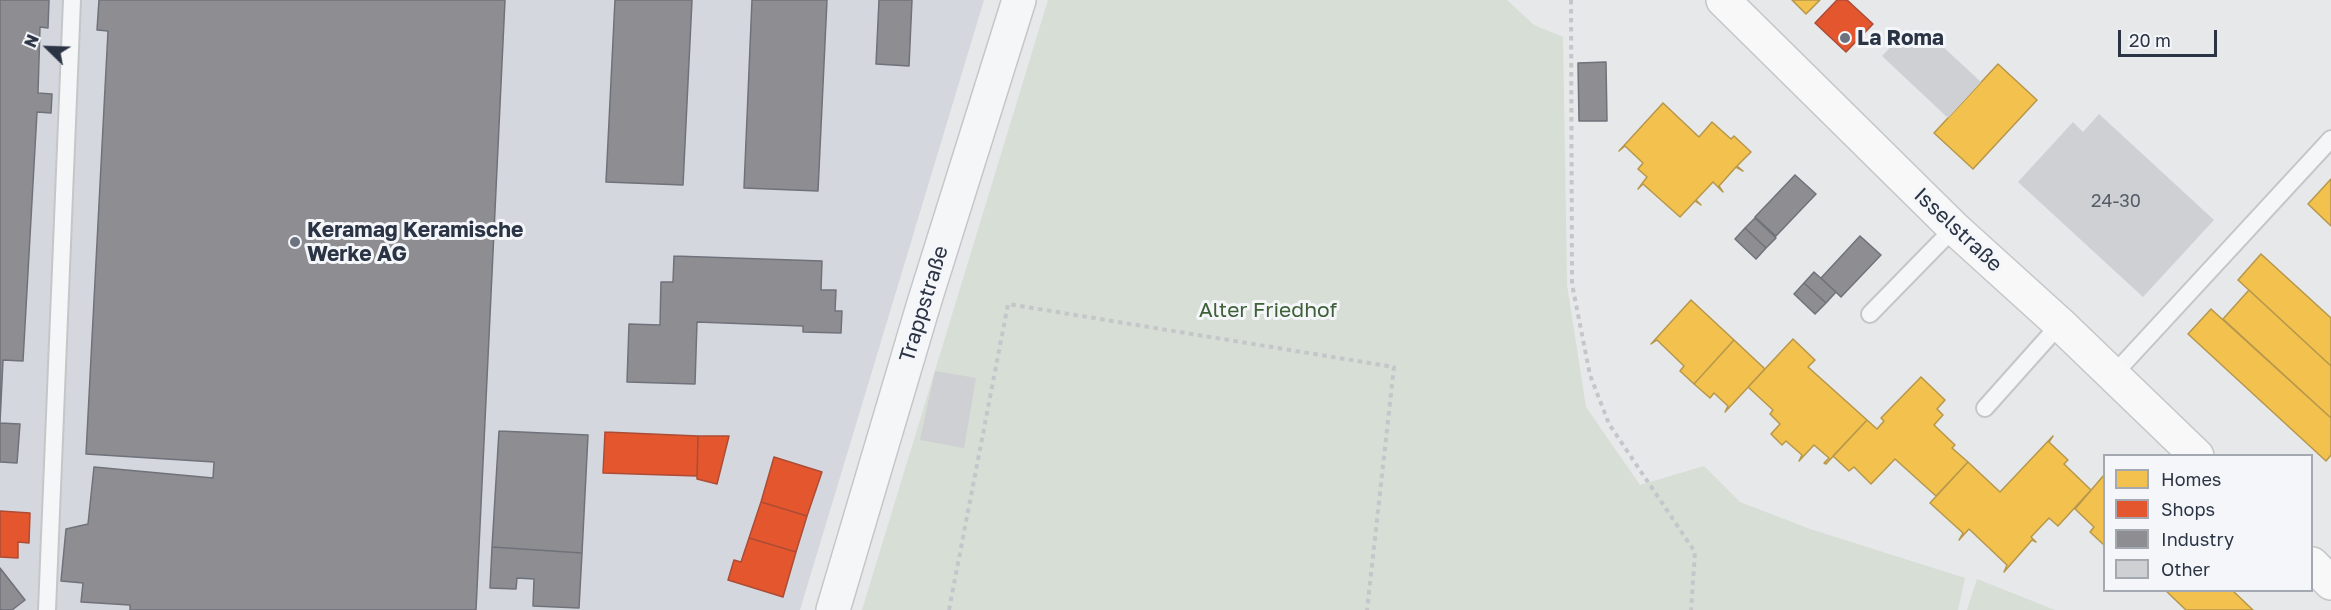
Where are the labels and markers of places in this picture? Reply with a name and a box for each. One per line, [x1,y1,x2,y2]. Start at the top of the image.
place label: La Roma [1857,25,1944,51]
marker: La Roma [1838,31,1852,45]
place label: Keramag Keramische Werke AG [307,217,523,267]
marker: Keramag Keramische Werke AG [288,235,302,249]

